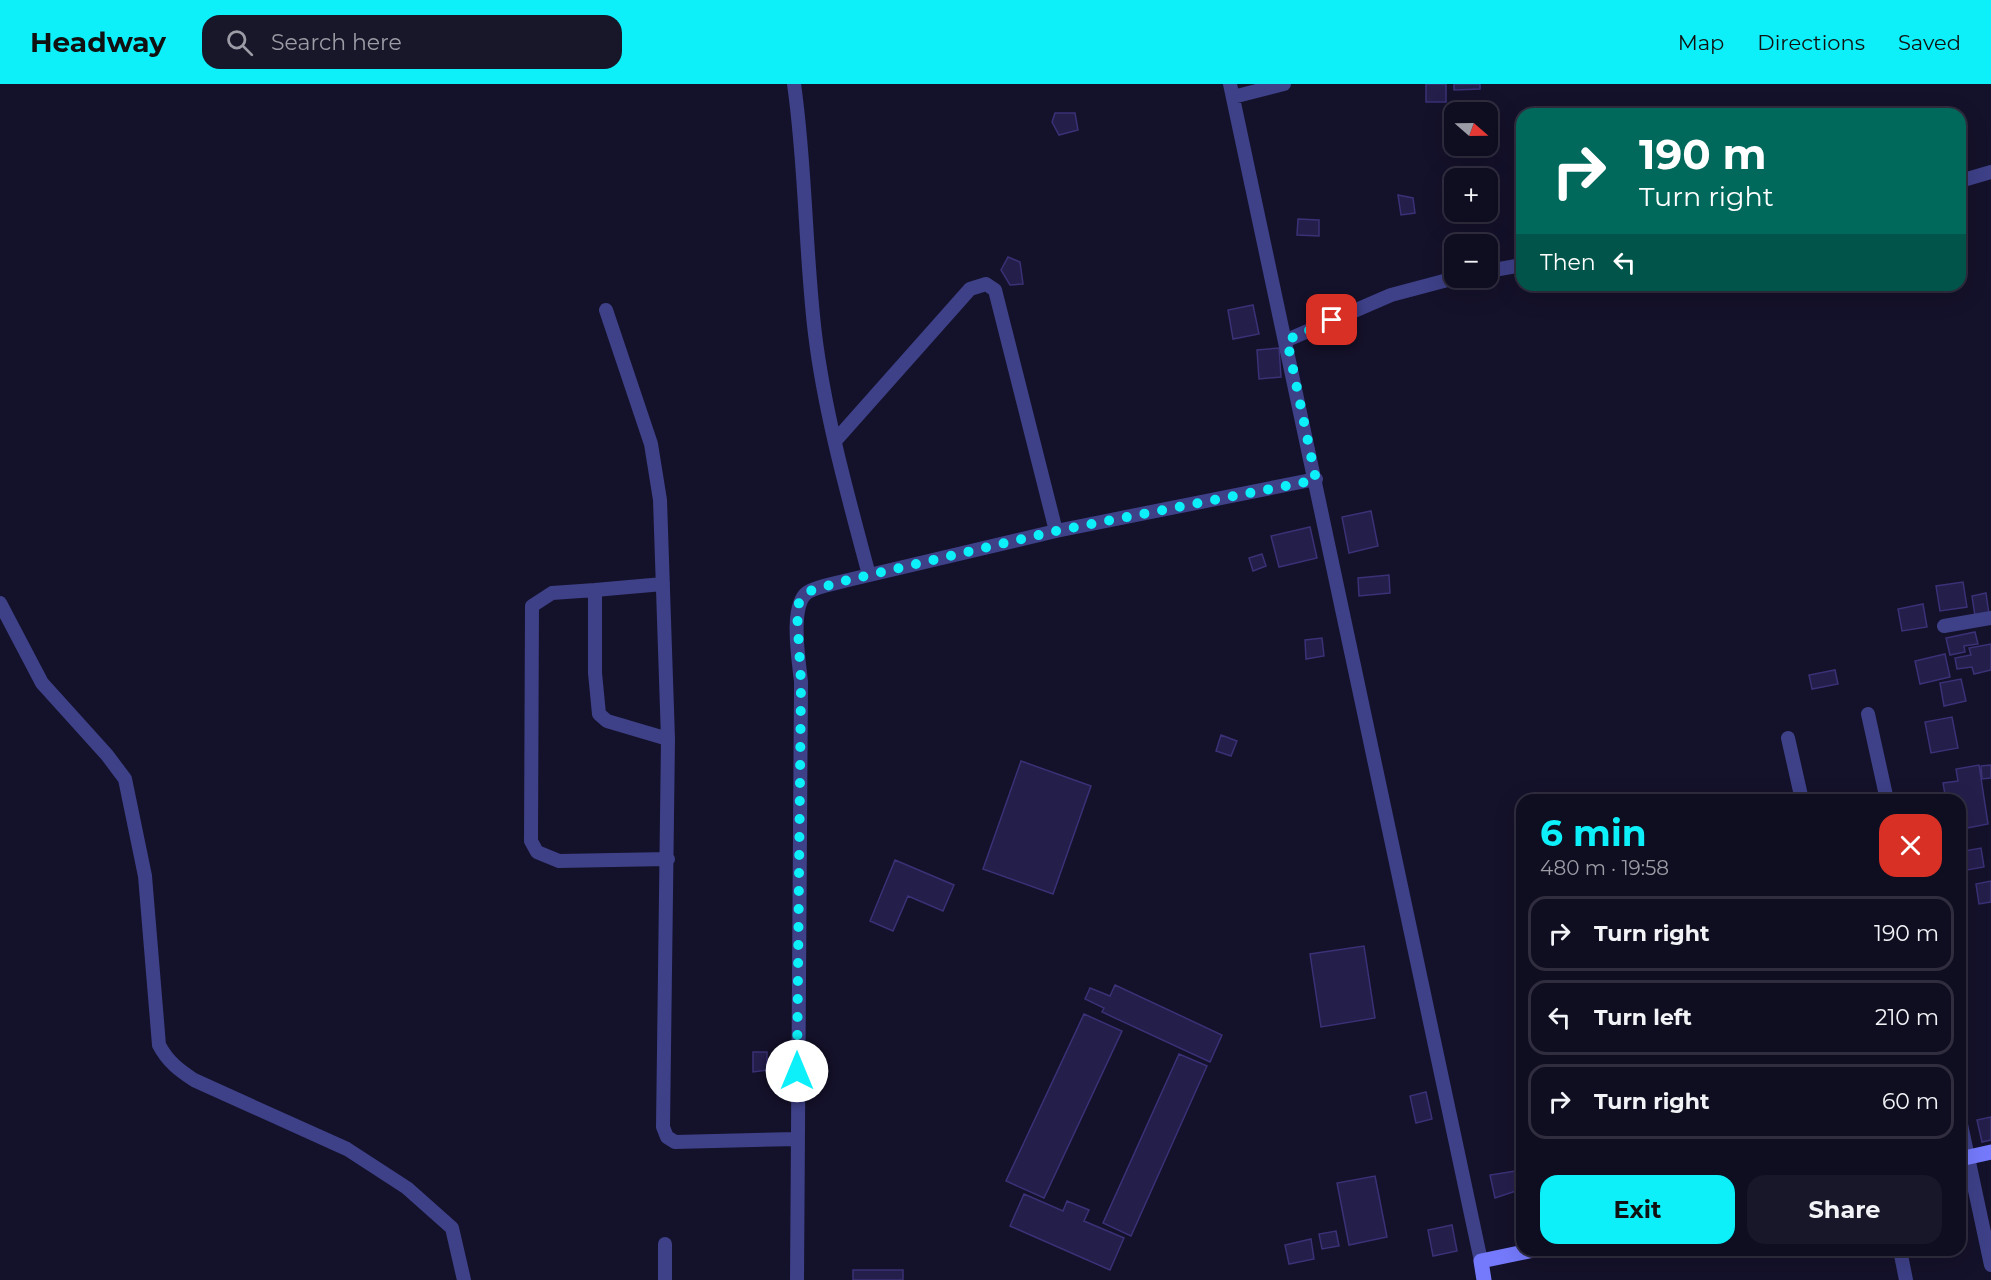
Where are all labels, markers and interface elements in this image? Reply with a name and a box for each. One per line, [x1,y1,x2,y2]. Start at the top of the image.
search box [202,15,622,69]
text: Headway [30,25,166,59]
icon: search [223,26,256,59]
text: Search here [271,29,402,56]
text: Map [1678,30,1724,55]
text: Directions [1757,30,1865,55]
text: Saved [1898,30,1961,55]
north arrow [1444,102,1498,156]
map controls [1444,102,1498,288]
text: 190 m [1639,128,1767,180]
icon: right [1540,132,1618,210]
button: + [1444,168,1498,222]
text: Turn right [1639,180,1774,213]
button: − [1444,234,1498,288]
icon: left [1608,246,1641,279]
text: Then [1540,249,1596,276]
pin [1306,294,1357,345]
icon: arrive [1315,303,1348,336]
text: 6 min [1540,811,1647,855]
button: close [1879,814,1942,877]
text: 480 m · 19:58 [1540,856,1669,880]
icon: right [1543,917,1576,950]
text: Turn right [1594,920,1709,947]
text: 190 m [1874,920,1939,947]
icon: left [1543,1001,1576,1034]
text: Turn left [1594,1004,1692,1031]
text: 210 m [1875,1004,1939,1031]
position arrow [765,1039,829,1103]
icon: right [1543,1085,1576,1118]
text: Turn right [1594,1088,1709,1115]
text: 60 m [1882,1088,1939,1115]
button: Exit [1540,1175,1735,1244]
button: Share [1747,1175,1942,1244]

